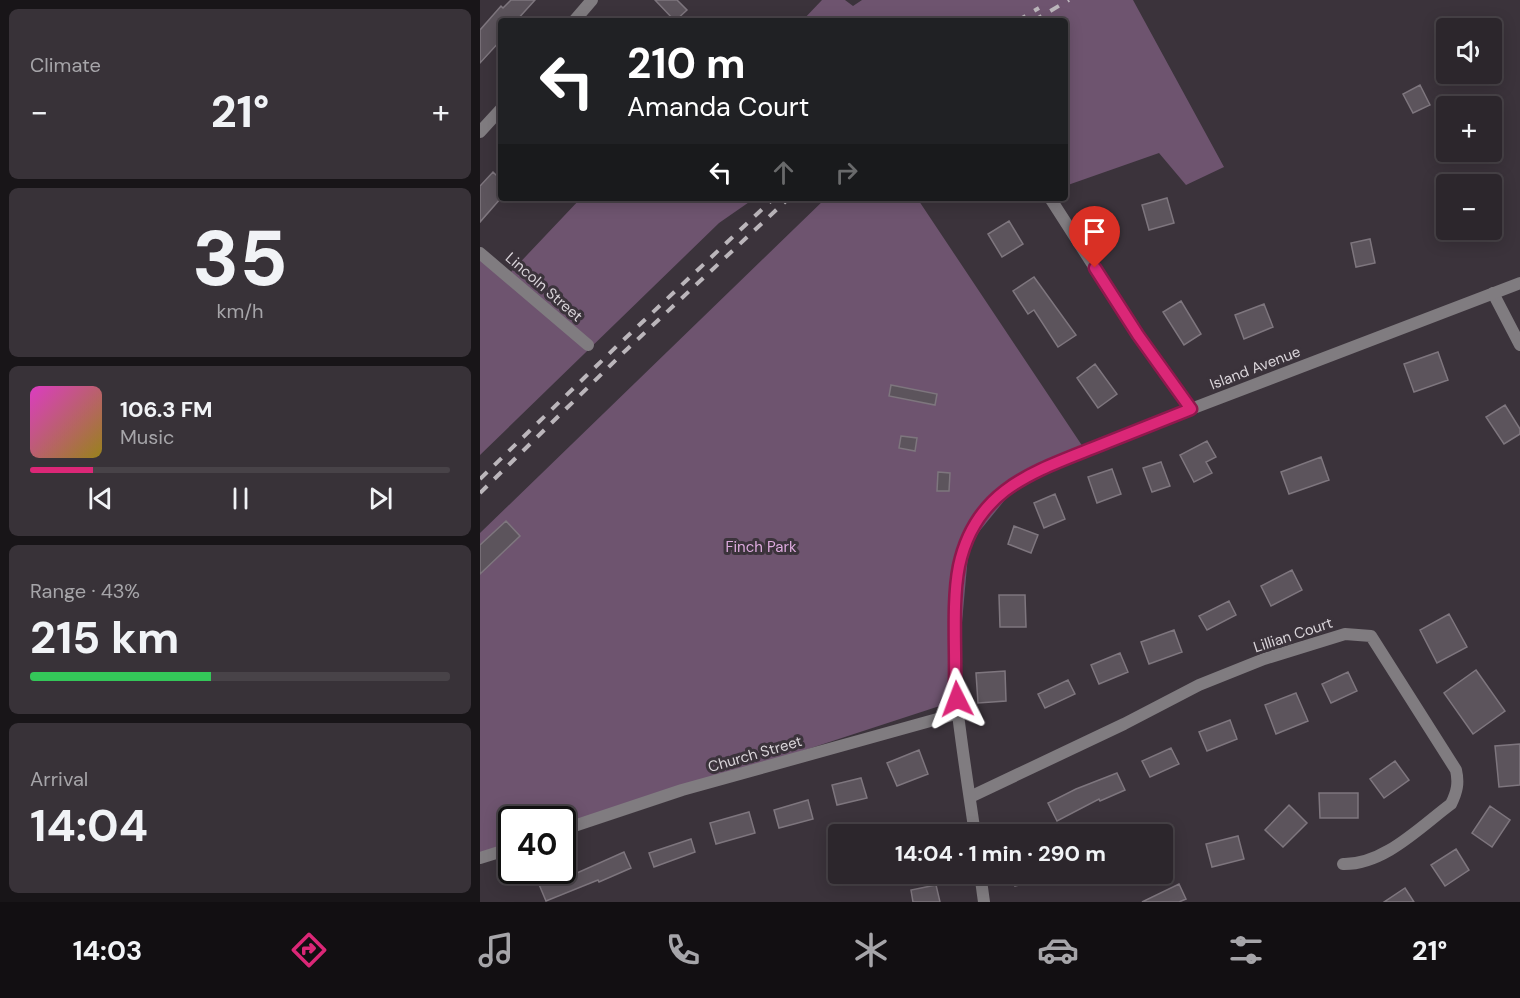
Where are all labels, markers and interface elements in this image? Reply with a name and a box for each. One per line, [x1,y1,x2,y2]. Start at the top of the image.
map controls [1436,18,1502,240]
button: sound [1436,18,1502,84]
text: 210 m [627,36,745,91]
icon: left [528,42,606,120]
text: Climate [30,52,101,78]
text: 21° [211,82,269,141]
text: Amanda Court [627,89,809,124]
text: − [30,90,48,133]
text: + [432,90,450,133]
button: + [1436,96,1502,162]
icon: left [704,156,737,189]
icon: ahead [767,156,800,189]
icon: right [830,156,863,189]
button: − [1436,174,1502,240]
pin [1069,206,1120,268]
text: 35 [192,208,288,309]
icon: arrive [1078,215,1111,248]
street label: Lincoln Street [501,248,587,326]
text: km/h [216,298,264,324]
street label: Island Avenue [1207,342,1303,394]
text: 106.3 FM [120,395,212,424]
text: Music [120,424,175,450]
icon: previous [84,482,117,515]
icon: pause [224,482,257,515]
icon: next [364,482,397,515]
park label: Finch Park [725,537,797,557]
text: Range · 43% [30,578,140,604]
text: 215 km [30,608,179,667]
street label: Lillian Court [1251,613,1335,657]
position arrow [925,667,989,731]
street label: Church Street [706,731,804,777]
text: Arrival [30,766,88,792]
text: 14:04 [30,796,148,855]
speed limit sign: 40 [498,806,576,884]
text: 14:04 · 1 min · 290 m [895,839,1106,868]
icon: directions [288,929,330,971]
icon: music [475,929,517,971]
icon: phone [662,929,704,971]
icon: climate [850,929,892,971]
icon: car [1037,929,1079,971]
icon: filters [1225,929,1267,971]
text: 14:03 [73,933,142,968]
text: 21° [1412,933,1447,968]

